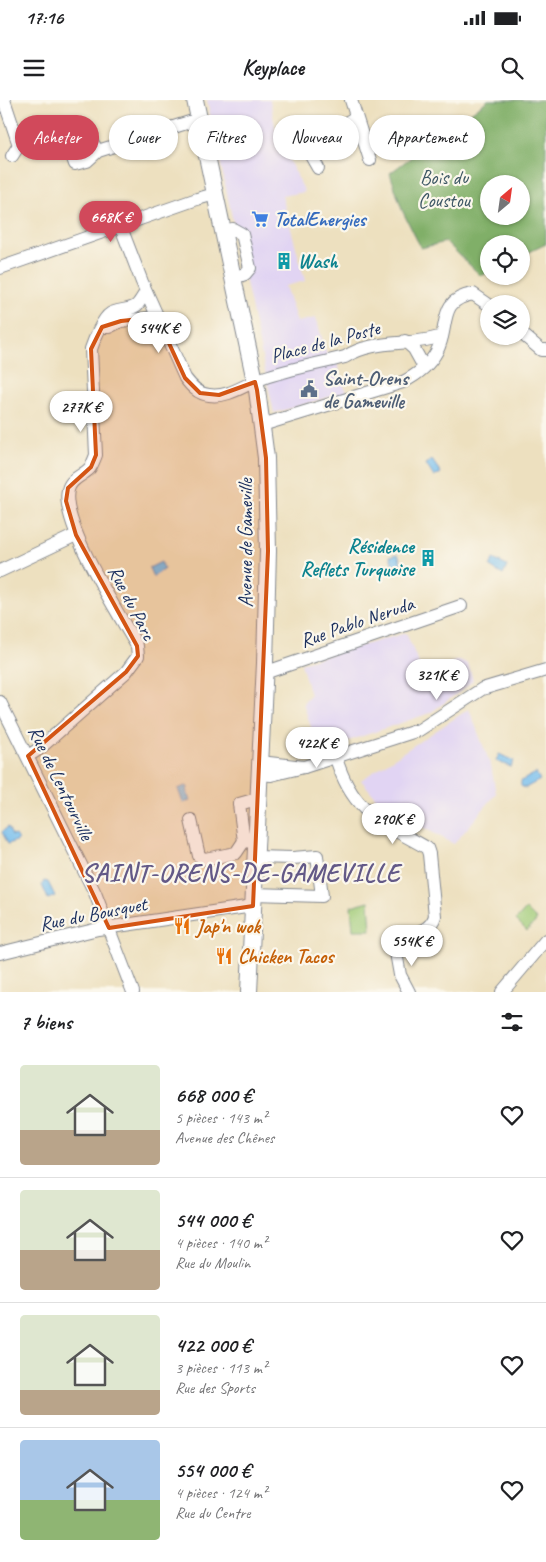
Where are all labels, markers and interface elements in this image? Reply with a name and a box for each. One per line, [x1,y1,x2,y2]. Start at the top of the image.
text: 17:16 [25,6,63,30]
icon: menu [20,54,48,82]
text: Keyplace [242,54,304,82]
icon: search [498,54,526,82]
chip: Acheter [15,115,99,160]
chip: Louer [109,115,178,160]
chip: Filtres [188,115,263,160]
chip: Nouveau [273,115,359,160]
chip: Appartement [369,115,485,160]
park label: Bois du Coustou [418,165,471,213]
north arrow [480,175,530,225]
map controls [480,175,530,345]
pin: 668K € [70,200,152,243]
text: 668K € [90,207,132,227]
place label: TotalEnergies [274,207,368,232]
supermarket icon: TotalEnergies [250,209,270,229]
button: locate [480,235,530,285]
place label: Wash [298,249,338,274]
building icon: Wash [274,251,294,271]
button: layers [480,295,530,345]
pin: 544K € [118,312,200,354]
street label: Place de la Poste [268,315,384,369]
text: 544K € [139,318,179,338]
place label: Saint-Orens de Gameville [323,366,410,414]
public building icon: Saint-Orens de Gameville [299,379,319,399]
pin: 277K € [40,390,122,433]
text: 277K € [61,397,101,417]
street label: Avenue de Gameville [233,477,258,608]
place label: Résidence Reflets Turquoise [301,534,416,582]
building icon: Résidence Reflets Turquoise [418,548,438,568]
street label: Rue du Parc [103,561,162,645]
street label: Rue Pablo Neruda [297,590,418,653]
pin: 321K € [396,658,478,701]
text: 321K € [417,665,457,685]
street label: Rue de Lentourville [23,722,100,846]
pin: 422K € [276,726,358,769]
text: 422K € [297,733,337,753]
pin: 290K € [352,802,434,845]
text: 290K € [373,809,413,829]
district label: SAINT-ORENS-DE-GAMEVILLE [82,857,403,889]
street label: Rue du Bousquet [37,891,151,937]
place label: Jap'n wok [194,914,262,939]
restaurant icon: Jap'n wok [172,916,192,936]
pin: 554K € [371,924,453,967]
text: 554K € [392,931,432,951]
place label: Chicken Tacos [238,944,335,969]
restaurant icon: Chicken Tacos [214,946,234,966]
icon: filters [498,1008,526,1036]
text: 7 biens [20,1009,72,1035]
text: 668 000 € [175,1082,252,1108]
icon: home [60,1085,120,1145]
icon: heart [498,1101,526,1129]
text: 5 pièces · 143 m² [175,1108,267,1128]
text: Avenue des Chênes [175,1128,274,1148]
text: 544 000 € [175,1207,251,1233]
icon: home [60,1210,120,1270]
icon: heart [498,1226,526,1254]
text: 4 pièces · 140 m² [175,1233,267,1253]
text: Rue du Moulin [175,1253,250,1273]
text: 422 000 € [175,1332,251,1358]
icon: home [60,1335,120,1395]
icon: heart [498,1351,526,1379]
text: 3 pièces · 113 m² [175,1358,267,1378]
text: Rue des Sports [175,1378,255,1398]
text: 554 000 € [175,1457,251,1483]
icon: home [60,1460,120,1520]
icon: heart [498,1476,526,1504]
text: 4 pièces · 124 m² [175,1483,267,1503]
text: Rue du Centre [175,1503,250,1523]

